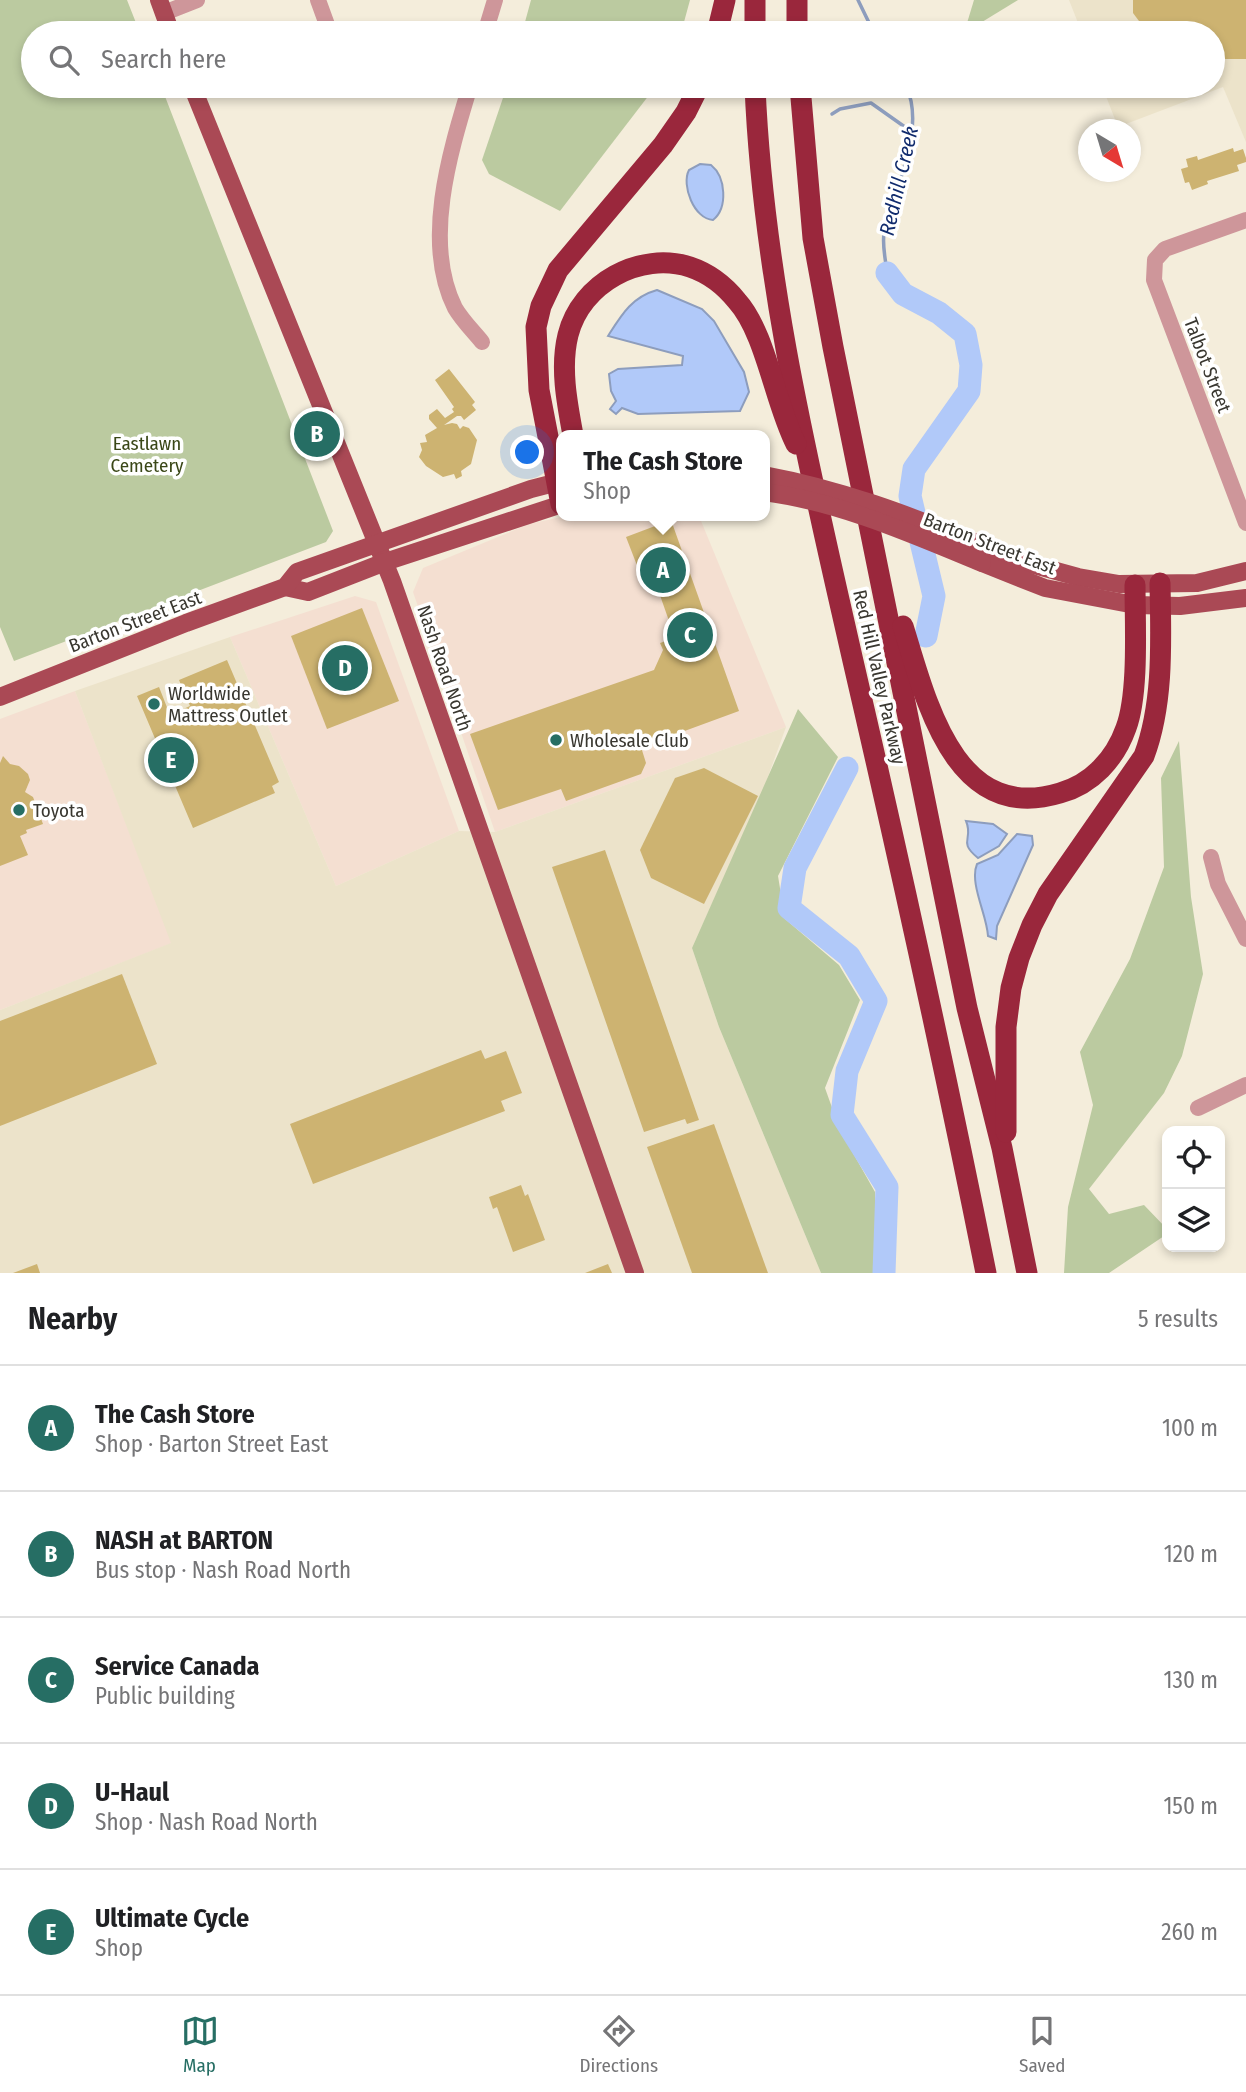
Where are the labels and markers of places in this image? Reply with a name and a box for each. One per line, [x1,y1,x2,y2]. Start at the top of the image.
pin: B [294,408,340,460]
pin: A [640,544,686,596]
pin: C [667,609,713,661]
pin: D [322,642,368,694]
place label: Worldwide Mattress Outlet [168,682,288,727]
marker: Worldwide Mattress Outlet [146,696,162,712]
place label: Wholesale Club [570,729,689,752]
marker: Wholesale Club [548,732,564,748]
pin: E [148,734,194,786]
place label: Toyota [33,799,84,822]
marker: Toyota [11,802,27,818]

